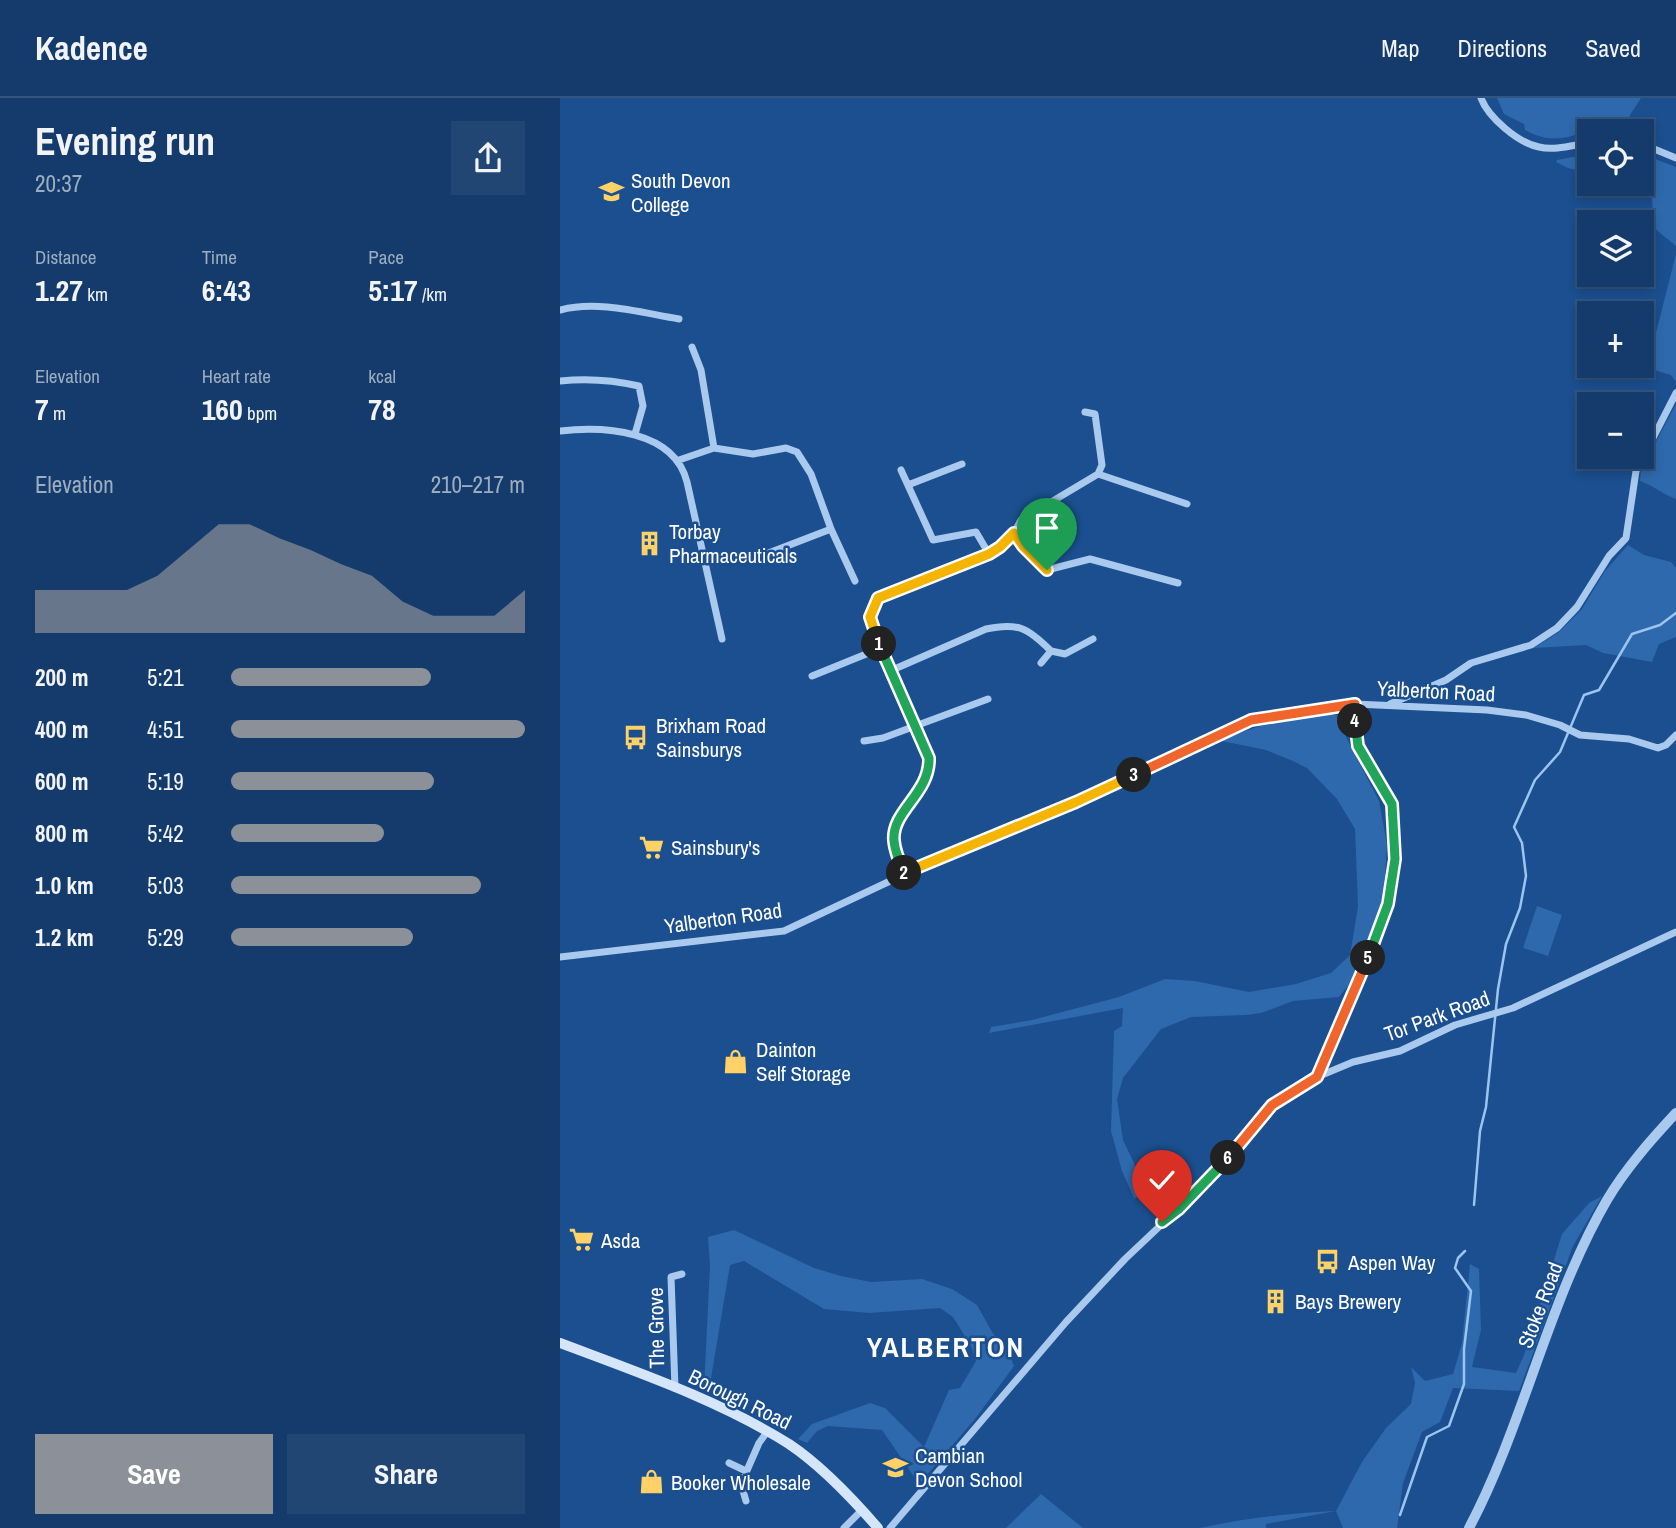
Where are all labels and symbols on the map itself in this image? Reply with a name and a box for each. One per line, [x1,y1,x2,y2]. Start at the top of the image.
place label: South Devon College [631,166,731,219]
school or university icon: South Devon College [597,178,625,206]
pin [1017,498,1077,570]
place label: Torbay Pharmaceuticals [669,517,797,570]
building icon: Torbay Pharmaceuticals [635,529,663,557]
pin: 1 [862,626,896,662]
street label: Yalberton Road [1376,673,1496,709]
pin: 4 [1338,704,1372,738]
place label: Brixham Road Sainsburys [656,711,766,764]
bus stop icon: Brixham Road Sainsburys [622,723,650,751]
pin: 3 [1116,758,1152,792]
supermarket icon: Sainsbury's [637,833,665,861]
place label: Sainsbury's [671,833,760,862]
pin: 2 [886,856,922,890]
street label: Yalberton Road [662,895,784,941]
pin: 5 [1350,940,1386,976]
street label: Tor Park Road [1380,984,1494,1048]
place label: Dainton Self Storage [756,1035,851,1088]
shop icon: Dainton Self Storage [722,1047,750,1075]
pin: 6 [1210,1140,1246,1176]
pin [1132,1150,1192,1222]
supermarket icon: Asda [567,1226,595,1254]
place label: Asda [600,1226,641,1255]
bus stop icon: Aspen Way [1314,1248,1342,1276]
place label: Aspen Way [1347,1248,1436,1277]
street label: Stoke Road [1510,1258,1570,1352]
street label: The Grove [641,1287,671,1369]
building icon: Bays Brewery [1261,1287,1289,1315]
place label: Bays Brewery [1295,1287,1402,1316]
district label: YALBERTON [867,1328,1025,1366]
street label: Borough Road [684,1362,796,1436]
place label: Cambian Devon School [915,1441,1022,1494]
school or university icon: Cambian Devon School [881,1453,909,1481]
shop icon: Booker Wholesale [637,1468,665,1496]
place label: Booker Wholesale [671,1468,811,1497]

